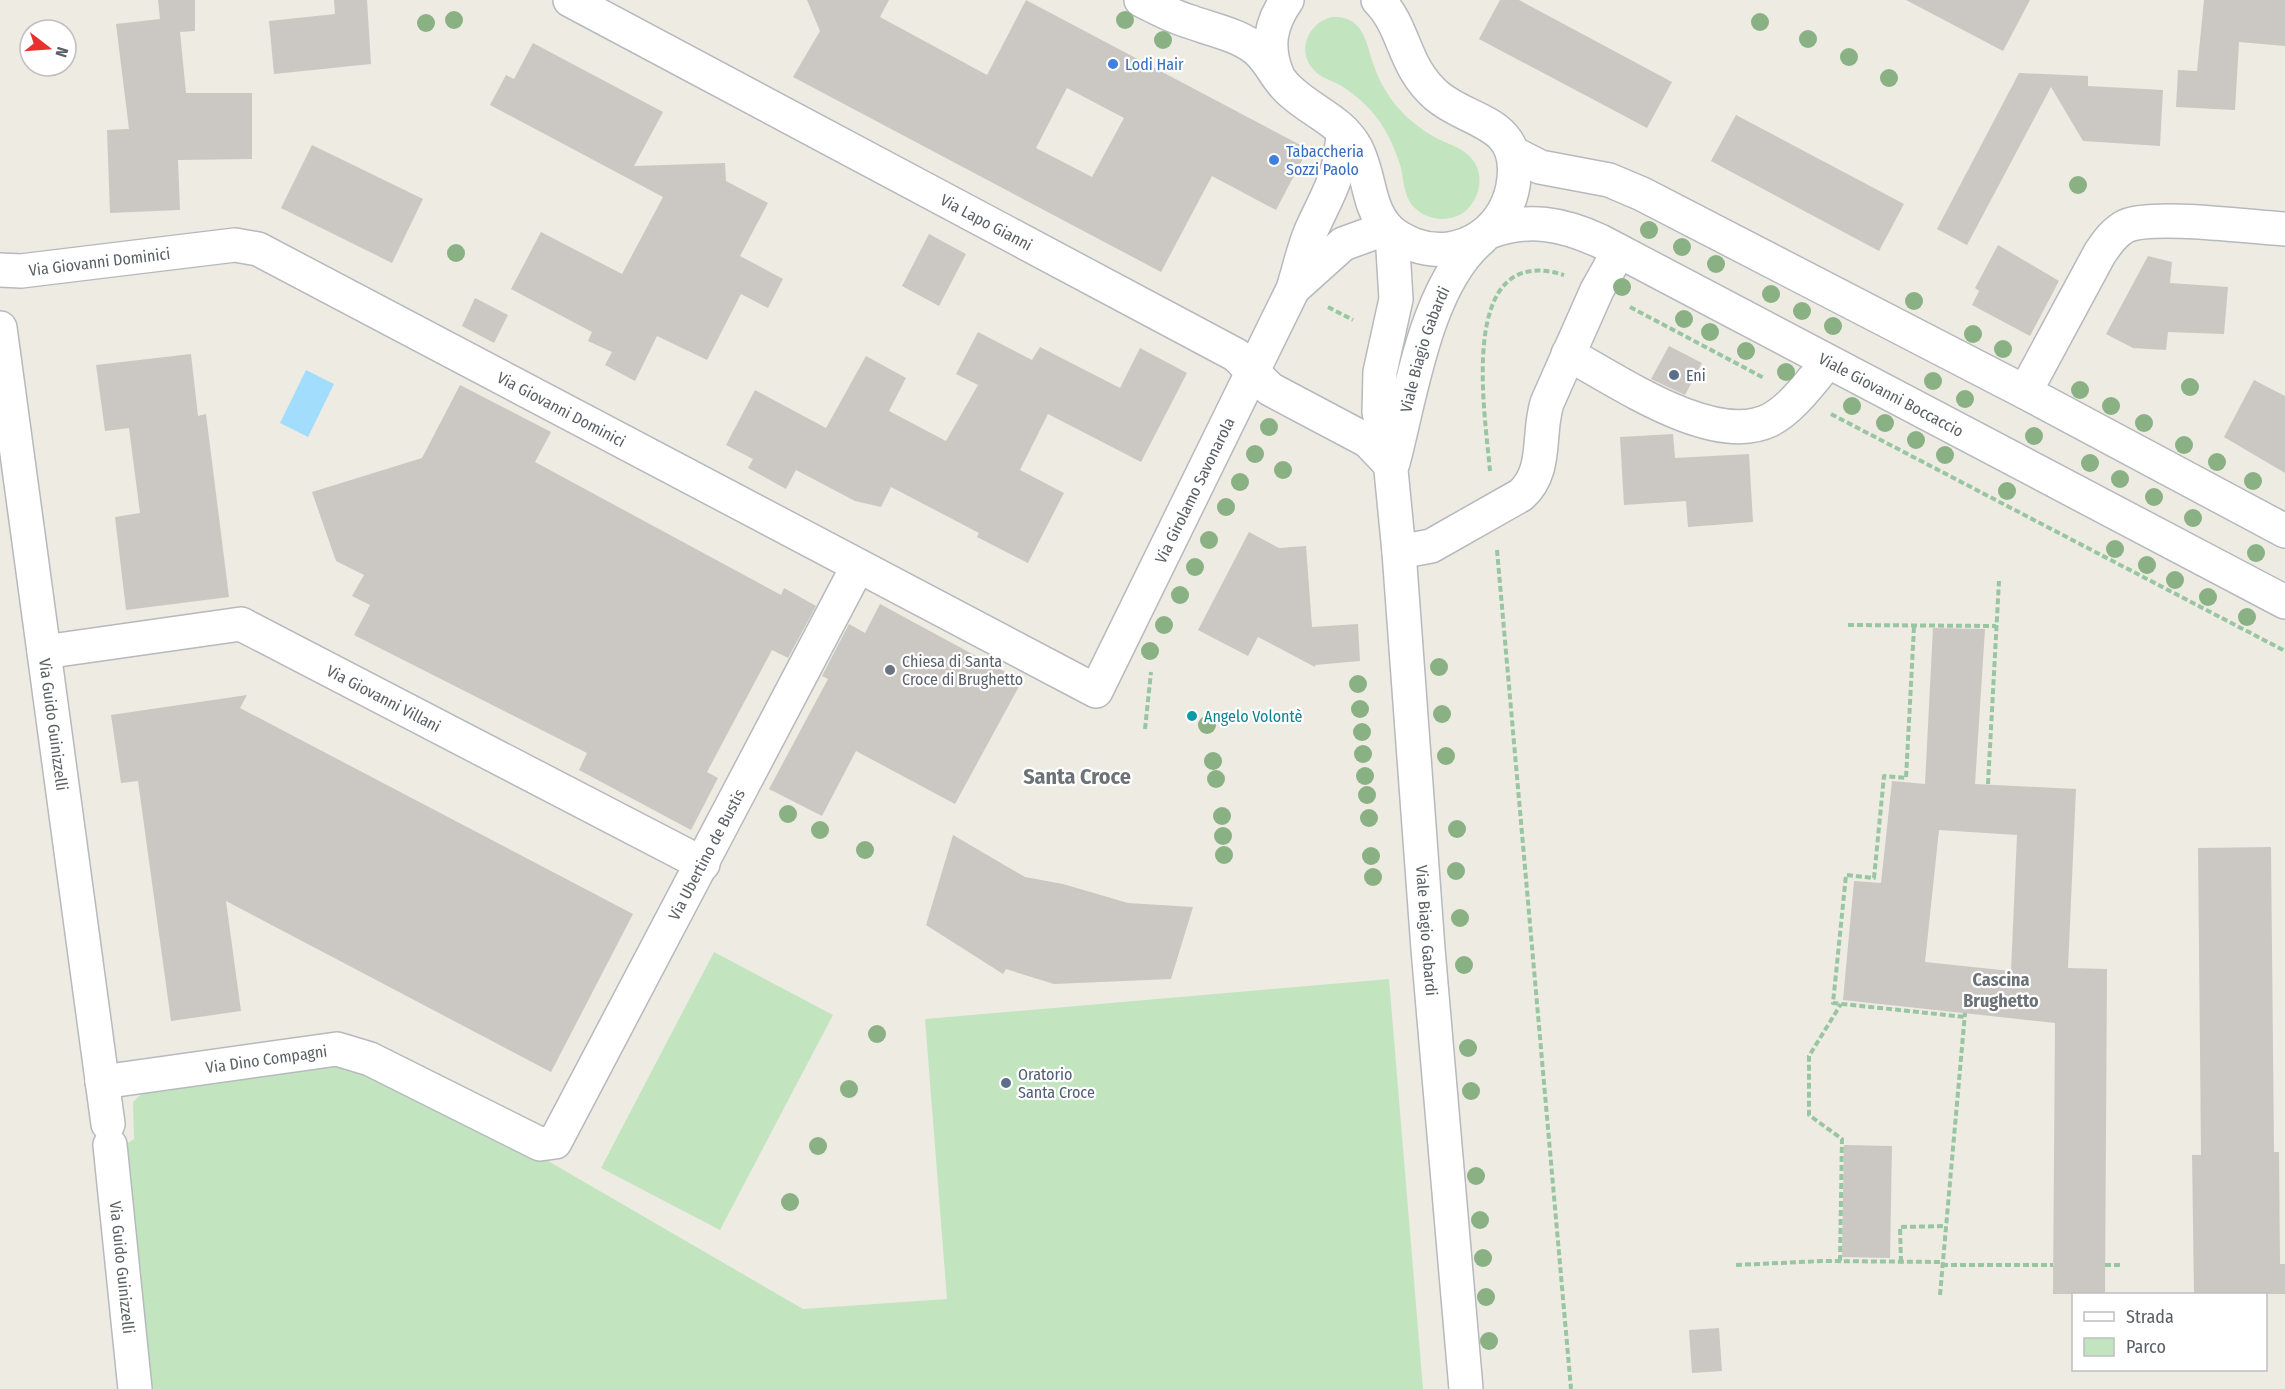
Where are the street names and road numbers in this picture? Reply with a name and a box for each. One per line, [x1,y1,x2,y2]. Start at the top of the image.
street label: Via Lapo Gianni [937,190,1036,254]
street label: Via Giovanni Dominici [28,243,171,279]
street label: Viale Biagio Gabardi [1396,283,1453,414]
street label: Viale Giovanni Boccaccio [1816,349,1967,440]
street label: Via Giovanni Dominici [494,367,629,451]
street label: Via Girolamo Savonarola [1151,414,1238,566]
street label: Via Guido Guinizzelli [35,657,72,792]
street label: Via Giovanni Villani [324,661,444,736]
street label: Via Ubertino de Bustis [664,785,749,923]
street label: Viale Biagio Gabardi [1412,864,1442,997]
street label: Via Dino Compagni [204,1041,328,1077]
street label: Via Guido Guinizzelli [106,1200,139,1335]

